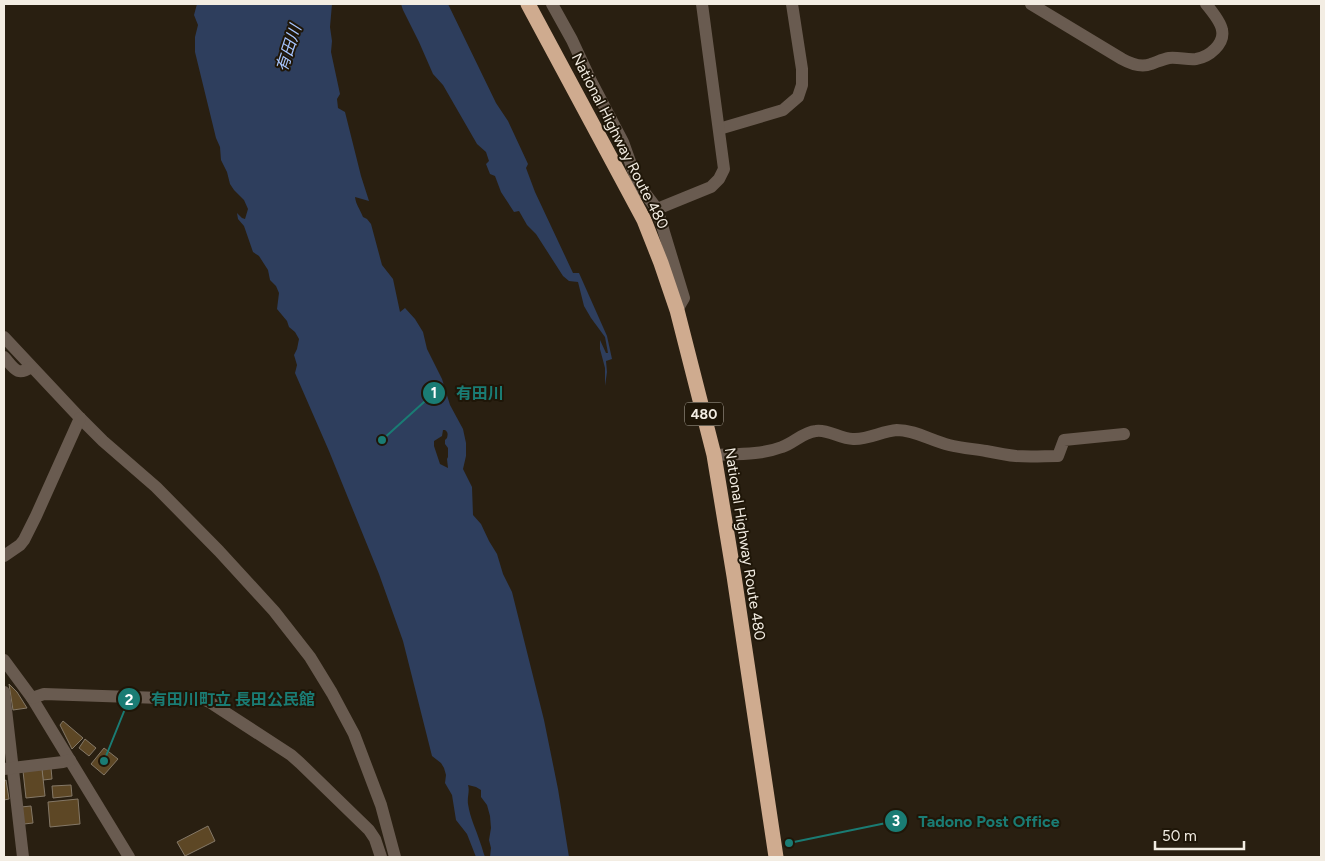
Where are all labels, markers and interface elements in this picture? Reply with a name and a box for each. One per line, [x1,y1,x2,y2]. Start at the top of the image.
water label: 有田川 [272,20,306,74]
street label: National Highway Route 480 [568,50,672,232]
callout: 有田川 [421,377,514,408]
text: 1 [431,384,437,402]
text: 有田川 [456,384,504,403]
road number: 480 [685,402,723,426]
street label: National Highway Route 480 [721,446,769,642]
callout: 有田川町立 長田公民館 [116,684,325,715]
text: 有田川町立 長田公民館 [151,690,315,709]
text: 2 [125,691,134,709]
callout: Tadono Post Office [884,806,1070,837]
text: 3 [892,812,900,830]
text: Tadono Post Office [918,812,1060,831]
scale bar [1155,818,1244,850]
text: 50 m [1162,827,1197,845]

